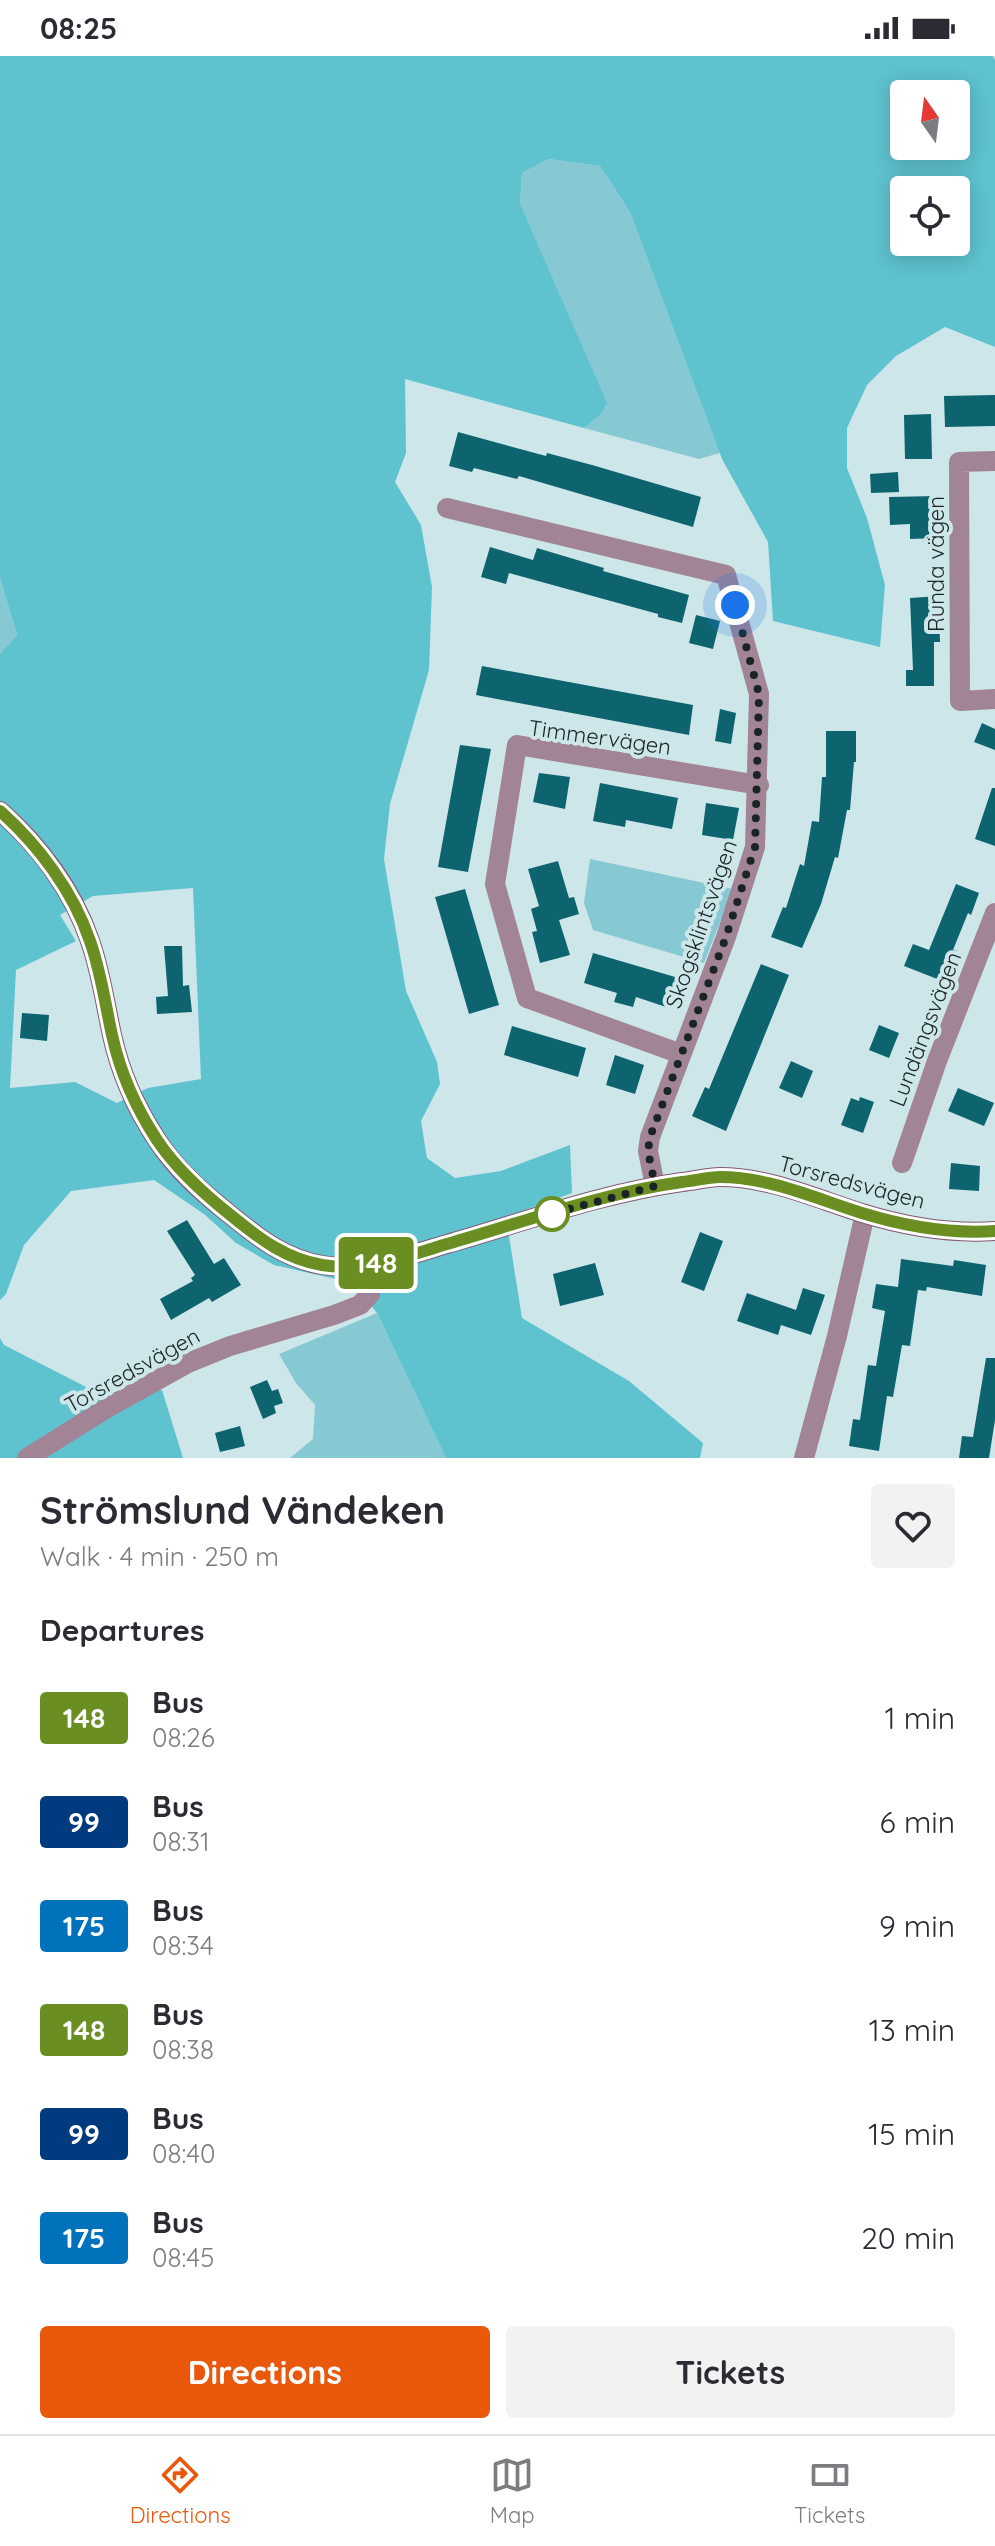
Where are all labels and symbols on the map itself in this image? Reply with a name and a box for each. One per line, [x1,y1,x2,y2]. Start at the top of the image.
north arrow [890,80,970,160]
street label: Runda vägen [922,496,950,632]
your location [715,585,755,625]
street label: Timmervägen [527,713,673,761]
street label: Skogsklintsvägen [659,836,743,1012]
street label: Lundängsvägen [883,948,967,1110]
street label: Torsredsvägen [776,1149,928,1215]
unlabelled marker [535,1197,569,1231]
line badge: 148 [330,1237,422,1289]
street label: Torsredsvägen [60,1321,204,1419]

